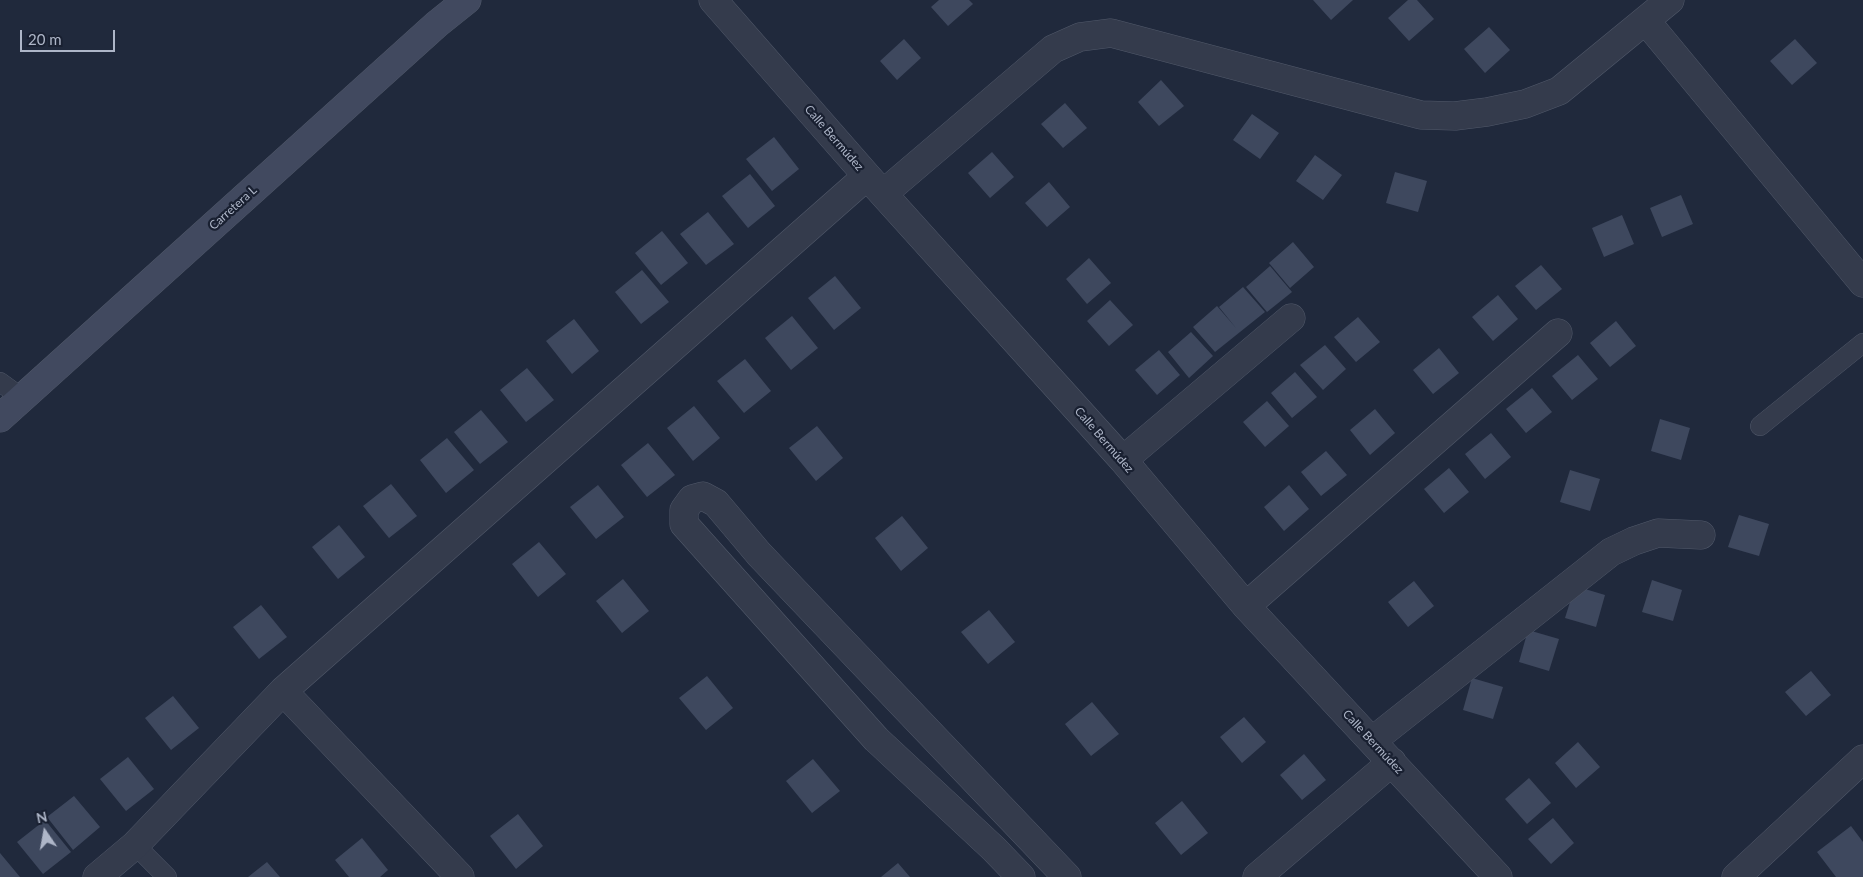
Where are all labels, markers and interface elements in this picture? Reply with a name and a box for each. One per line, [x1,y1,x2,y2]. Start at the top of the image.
scale bar [22,20,118,52]
text: 20 m [28,30,62,48]
street label: Calle Bermúdez [802,102,866,174]
street label: Carretera L [206,183,260,233]
street label: Calle Bermúdez [1072,404,1136,476]
street label: Calle Bermúdez [1340,707,1406,777]
north arrow [20,807,70,857]
text: N [35,807,49,826]

